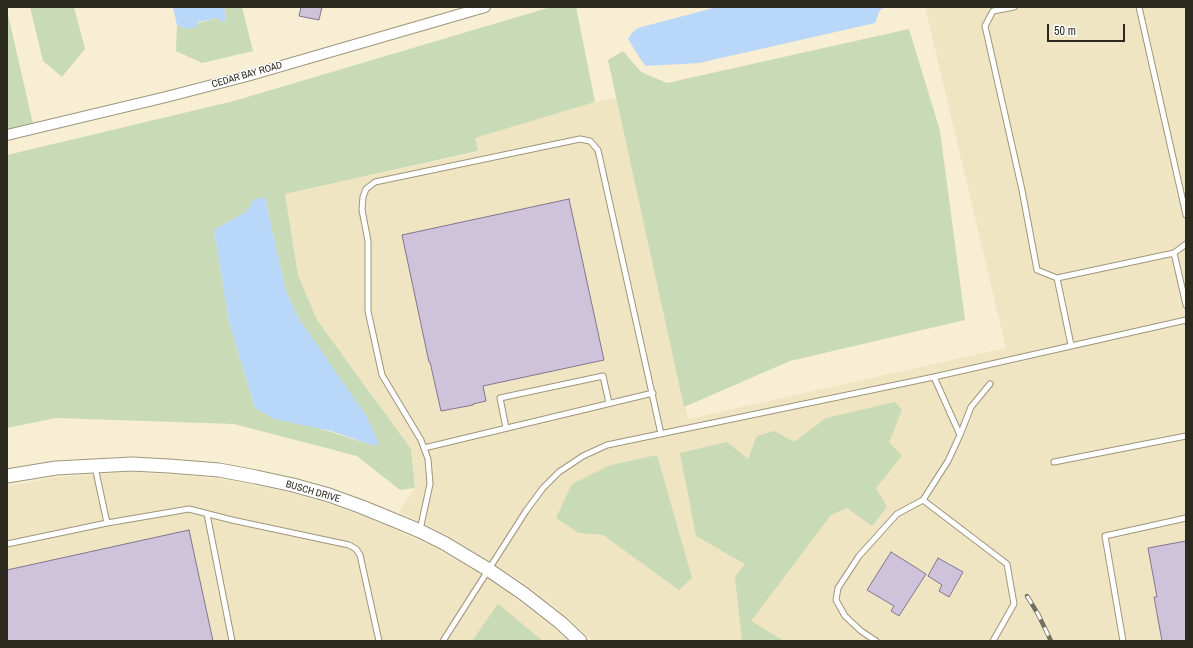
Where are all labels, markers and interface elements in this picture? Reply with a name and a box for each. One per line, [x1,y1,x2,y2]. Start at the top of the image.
scale bar [1049,16,1127,42]
text: 50 m [1054,23,1076,39]
street label: CEDAR BAY ROAD [210,59,284,91]
street label: BUSCH DRIVE [284,479,342,505]

